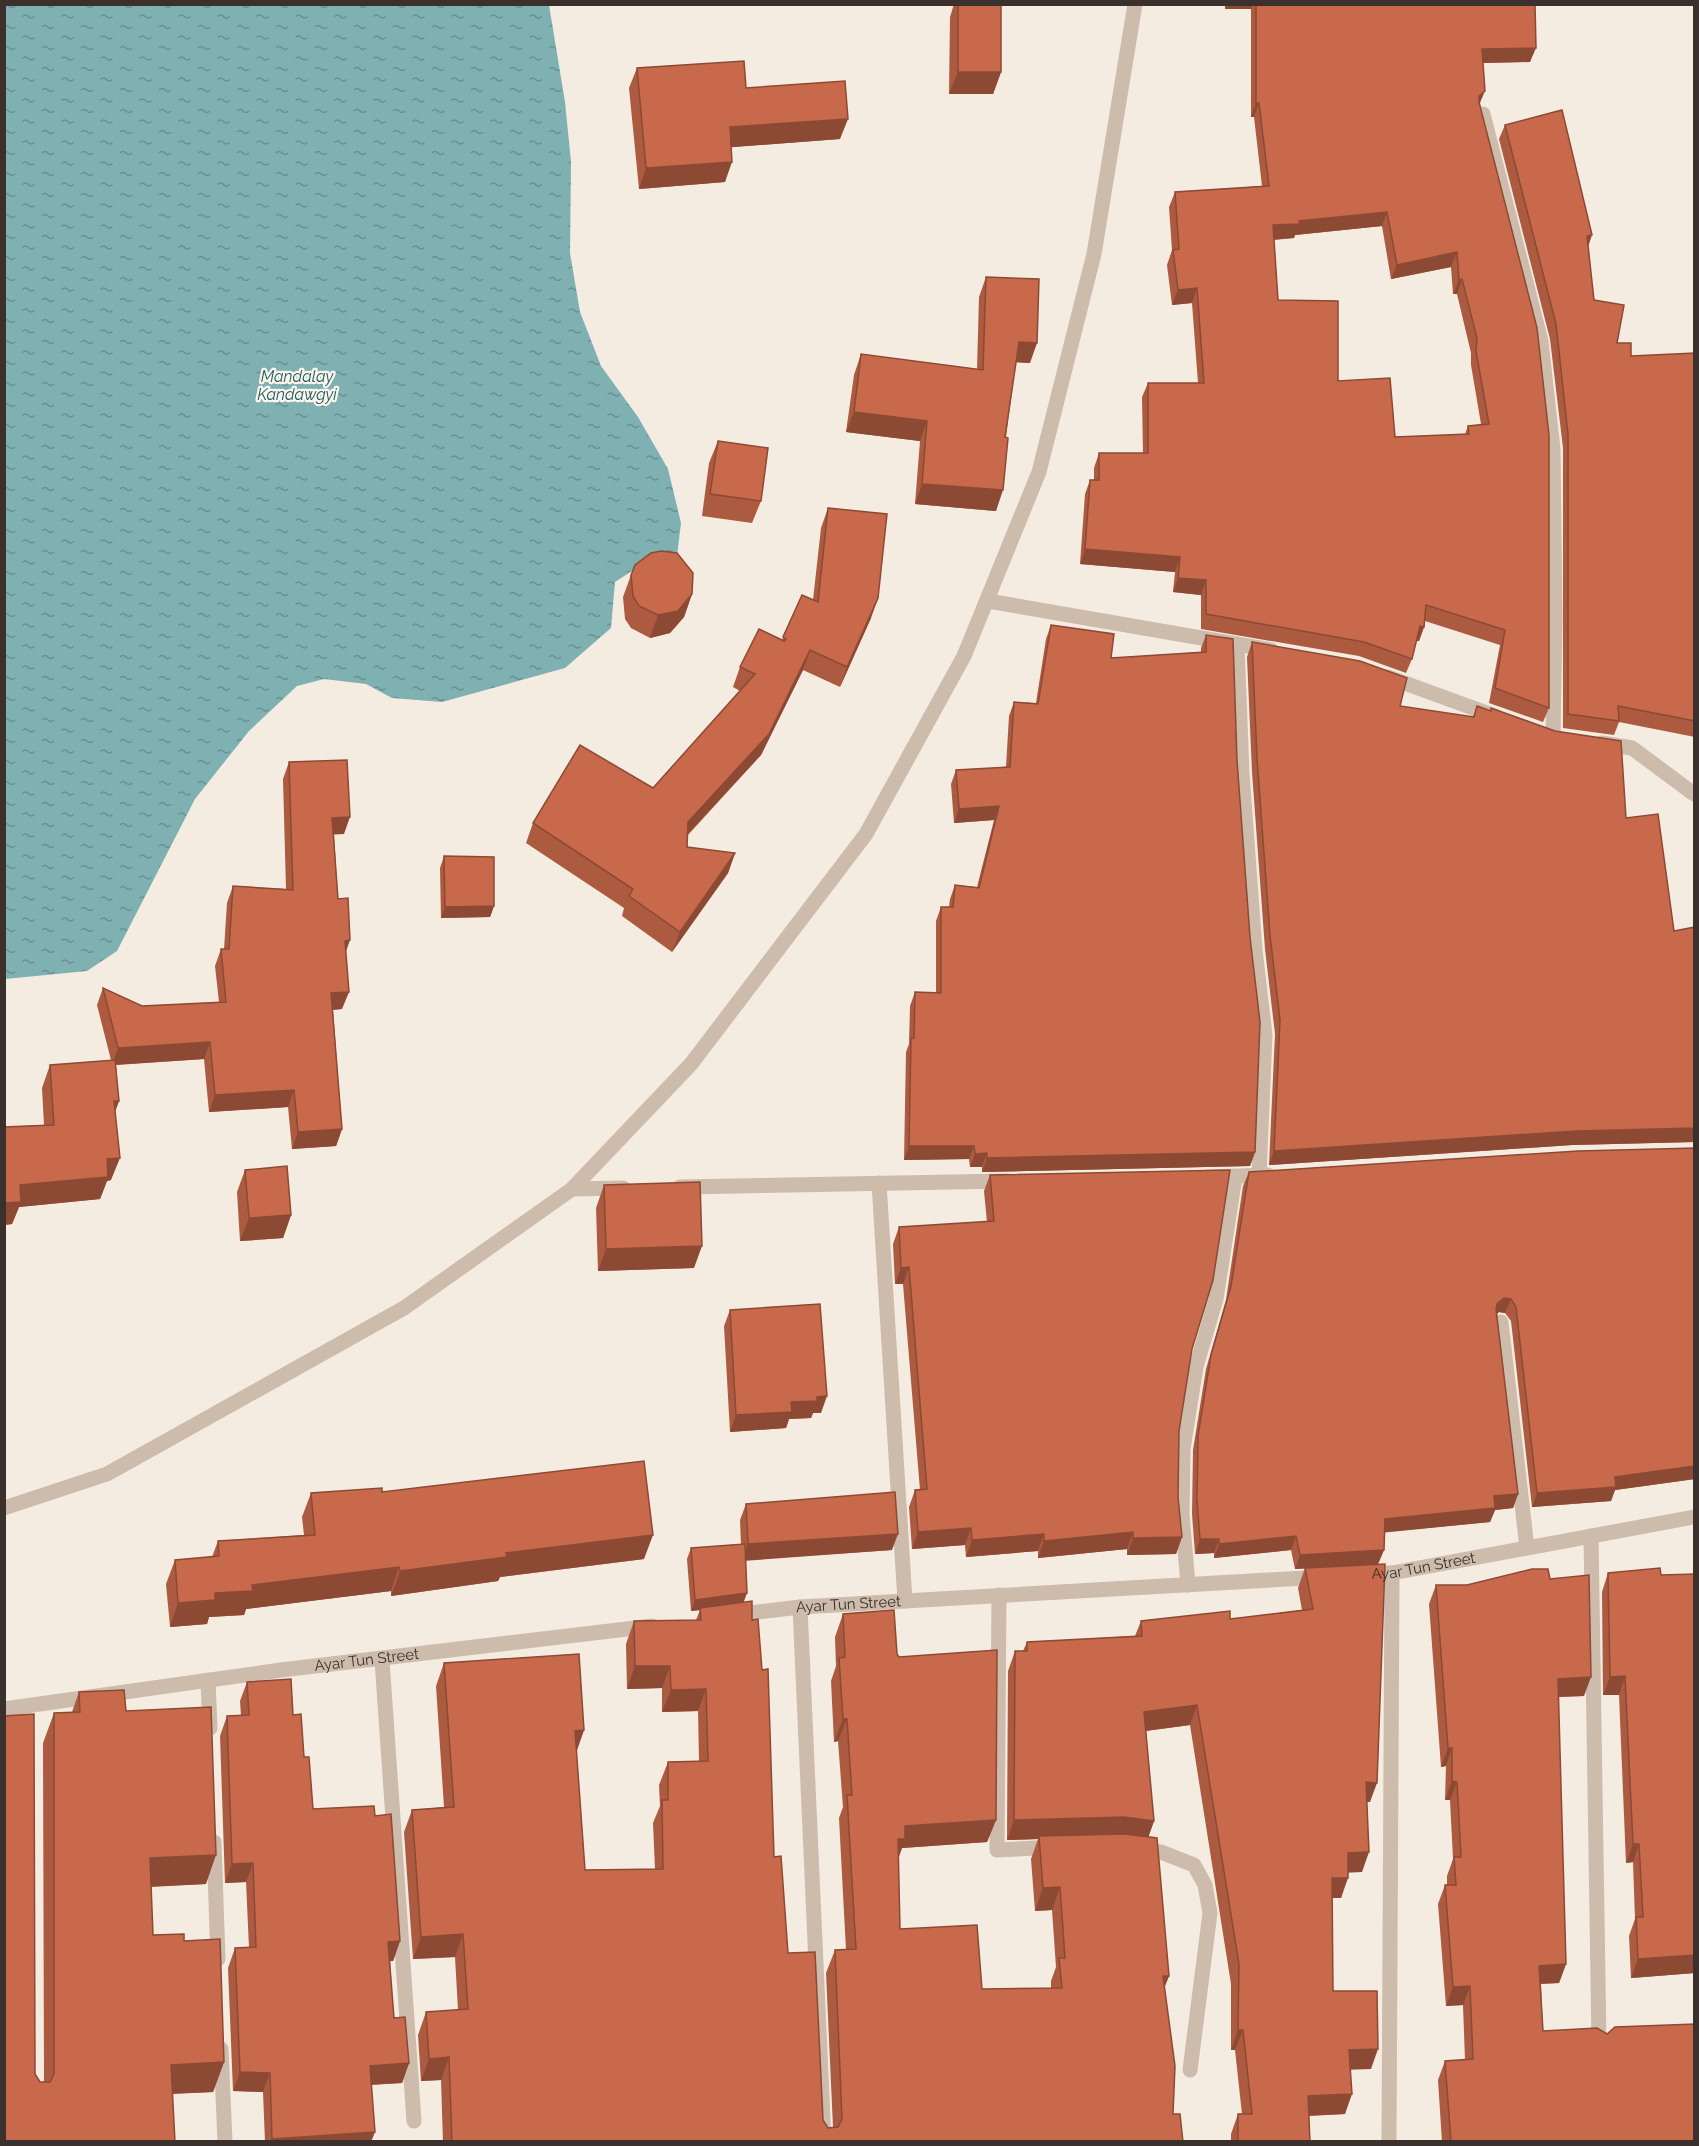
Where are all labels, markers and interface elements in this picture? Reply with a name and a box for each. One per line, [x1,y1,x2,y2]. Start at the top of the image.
water label: Mandalay Kandawgyi [257,367,337,404]
street label: Ayar Tun Street [1371,1549,1477,1583]
street label: Ayar Tun Street [795,1592,901,1616]
street label: Ayar Tun Street [313,1645,420,1675]

